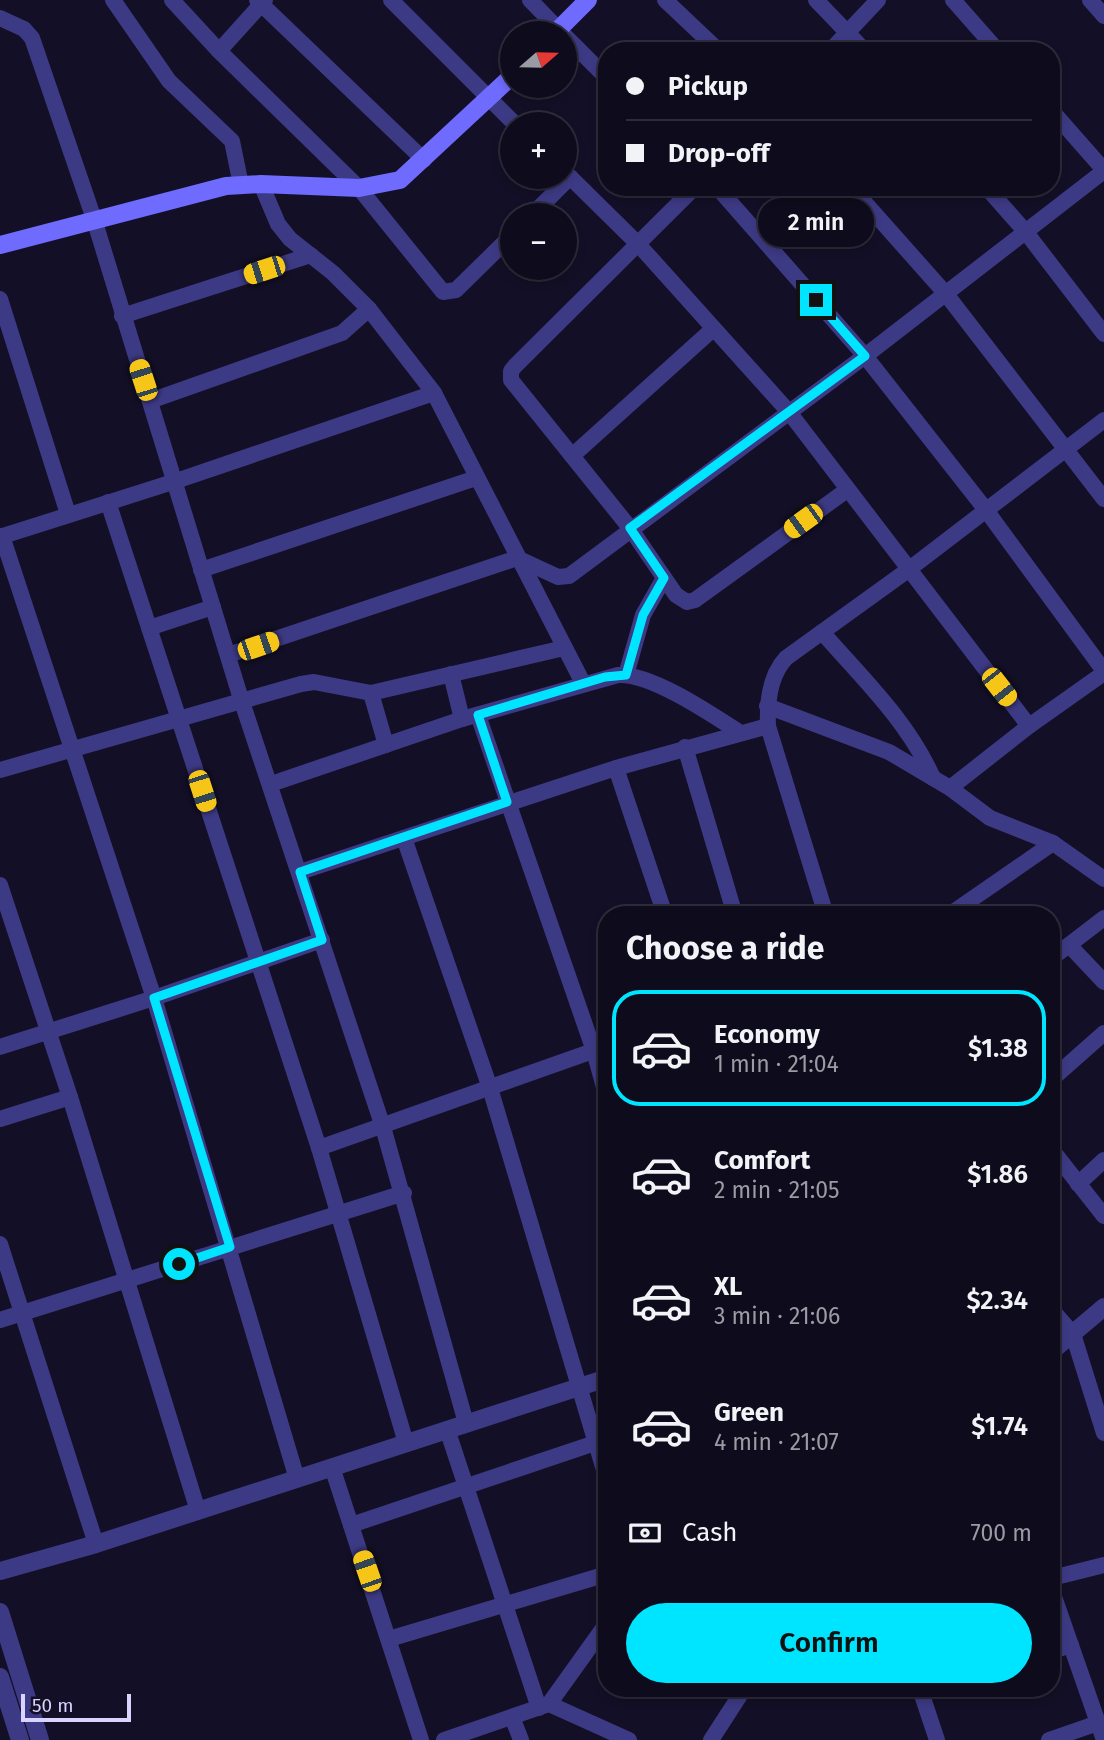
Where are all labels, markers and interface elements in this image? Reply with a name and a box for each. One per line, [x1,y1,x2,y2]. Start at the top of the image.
north arrow [500,21,578,98]
map controls [500,21,577,280]
text: Pickup [668,71,748,102]
button: + [500,112,577,189]
text: Drop-off [668,138,770,169]
callout: 2 min [758,198,874,247]
button: − [500,203,577,280]
text: 2 min [788,208,844,236]
car [241,254,288,286]
route end [800,284,832,316]
car [127,357,160,403]
car [780,500,827,542]
car [235,629,282,663]
car [978,664,1021,710]
car [186,768,219,814]
text: Choose a ride [626,929,824,967]
icon: car [630,1017,693,1080]
text: Economy [714,1019,820,1050]
text: $1.38 [968,1033,1028,1064]
text: 1 min · 21:04 [714,1050,839,1078]
icon: car [630,1143,693,1206]
text: Comfort [714,1145,810,1176]
text: $1.86 [967,1159,1028,1190]
text: 2 min · 21:05 [714,1176,840,1204]
route start [163,1248,195,1280]
icon: car [630,1269,693,1332]
text: XL [714,1271,742,1302]
text: $2.34 [966,1285,1028,1316]
text: 3 min · 21:06 [714,1302,840,1330]
icon: car [630,1395,693,1458]
text: Green [714,1397,784,1428]
text: $1.74 [971,1411,1028,1442]
text: 4 min · 21:07 [714,1428,839,1456]
icon: cash [626,1514,664,1552]
text: Cash [682,1517,738,1548]
text: 700 m [971,1519,1032,1547]
car [351,1548,384,1594]
button: Confirm [626,1603,1032,1683]
scale bar [21,1691,131,1723]
text: 50 m [32,1694,73,1717]

